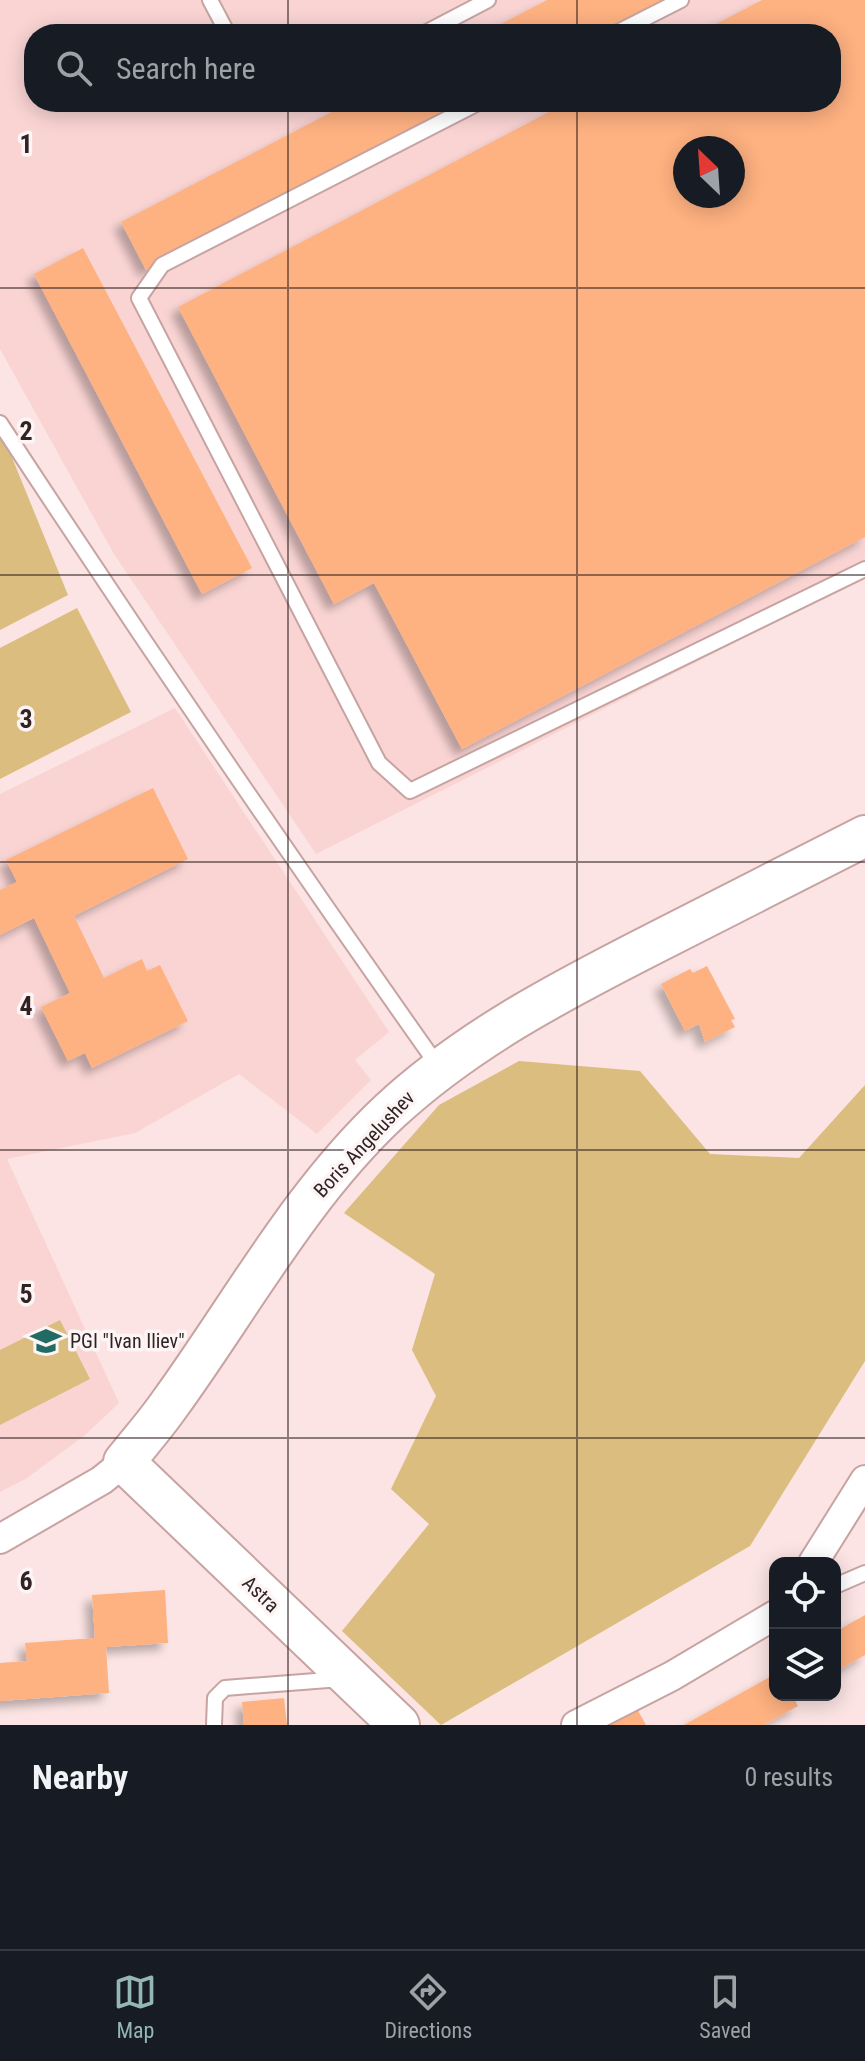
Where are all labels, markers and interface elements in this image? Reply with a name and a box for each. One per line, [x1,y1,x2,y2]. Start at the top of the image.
search box [24,24,841,112]
icon: search [52,46,96,90]
text: Search here [116,51,256,86]
text: 1 [19,129,33,159]
north arrow [673,136,745,208]
text: 2 [19,416,33,446]
text: 3 [19,704,33,734]
text: 4 [19,991,33,1021]
street label: Boris Angelushev [309,1086,420,1202]
text: 5 [19,1279,33,1309]
school or university icon: PGI "Ivan Iliev" [29,1324,63,1358]
place label: PGI "Ivan Iliev" [70,1329,185,1353]
map controls [769,1557,841,1701]
button: locate [769,1557,841,1629]
text: 6 [19,1566,33,1596]
street label: Astra [238,1571,284,1617]
button: layers [769,1629,841,1701]
text: Nearby [32,1757,128,1797]
text: 0 results [744,1762,833,1792]
tab: Map [113,1970,157,2043]
tab: Directions [384,1970,472,2043]
tab: Saved [699,1970,752,2043]

